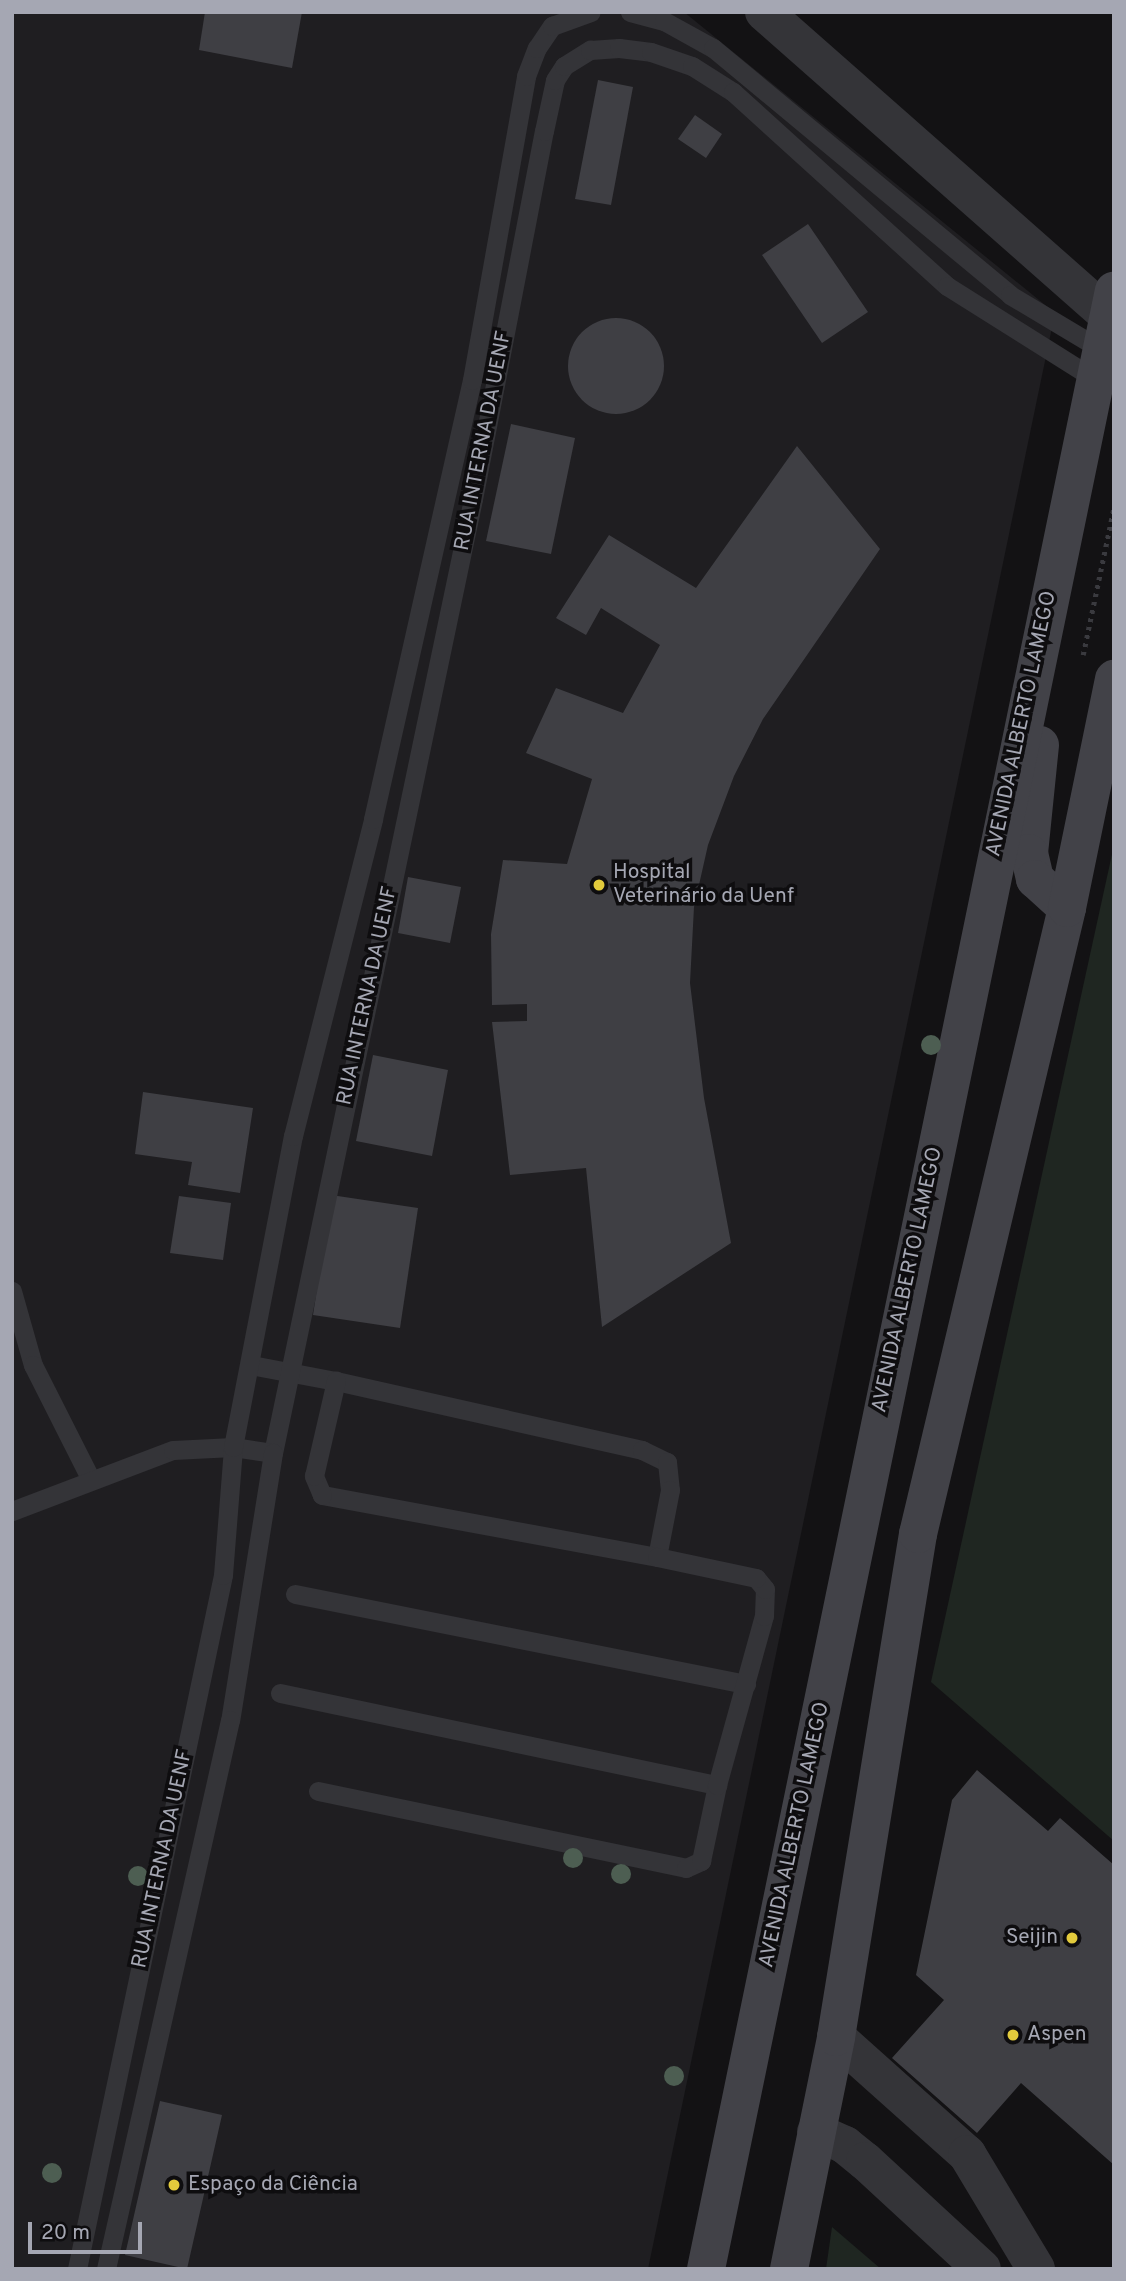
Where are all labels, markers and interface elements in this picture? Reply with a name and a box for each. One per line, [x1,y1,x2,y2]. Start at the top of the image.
street label: RUA INTERNA DA UENF [450,328,518,554]
street label: AVENIDA ALBERTO LAMEGO [981,588,1063,860]
place label: Hospital Veterinário da Uenf [613,860,794,910]
marker: Hospital Veterinário da Uenf [591,877,607,893]
street label: RUA INTERNA DA UENF [332,883,404,1109]
street label: AVENIDA ALBERTO LAMEGO [867,1144,949,1416]
street label: AVENIDA ALBERTO LAMEGO [754,1699,836,1971]
street label: RUA INTERNA DA UENF [127,1746,199,1972]
place label: Seijin [1006,1925,1058,1951]
marker: Seijin [1064,1930,1080,1946]
place label: Aspen [1027,2022,1087,2048]
marker: Aspen [1005,2027,1021,2043]
place label: Espaço da Ciência [188,2172,358,2198]
marker: Espaço da Ciência [166,2177,182,2193]
scale bar [32,2208,145,2252]
text: 20 m [41,2220,90,2247]

